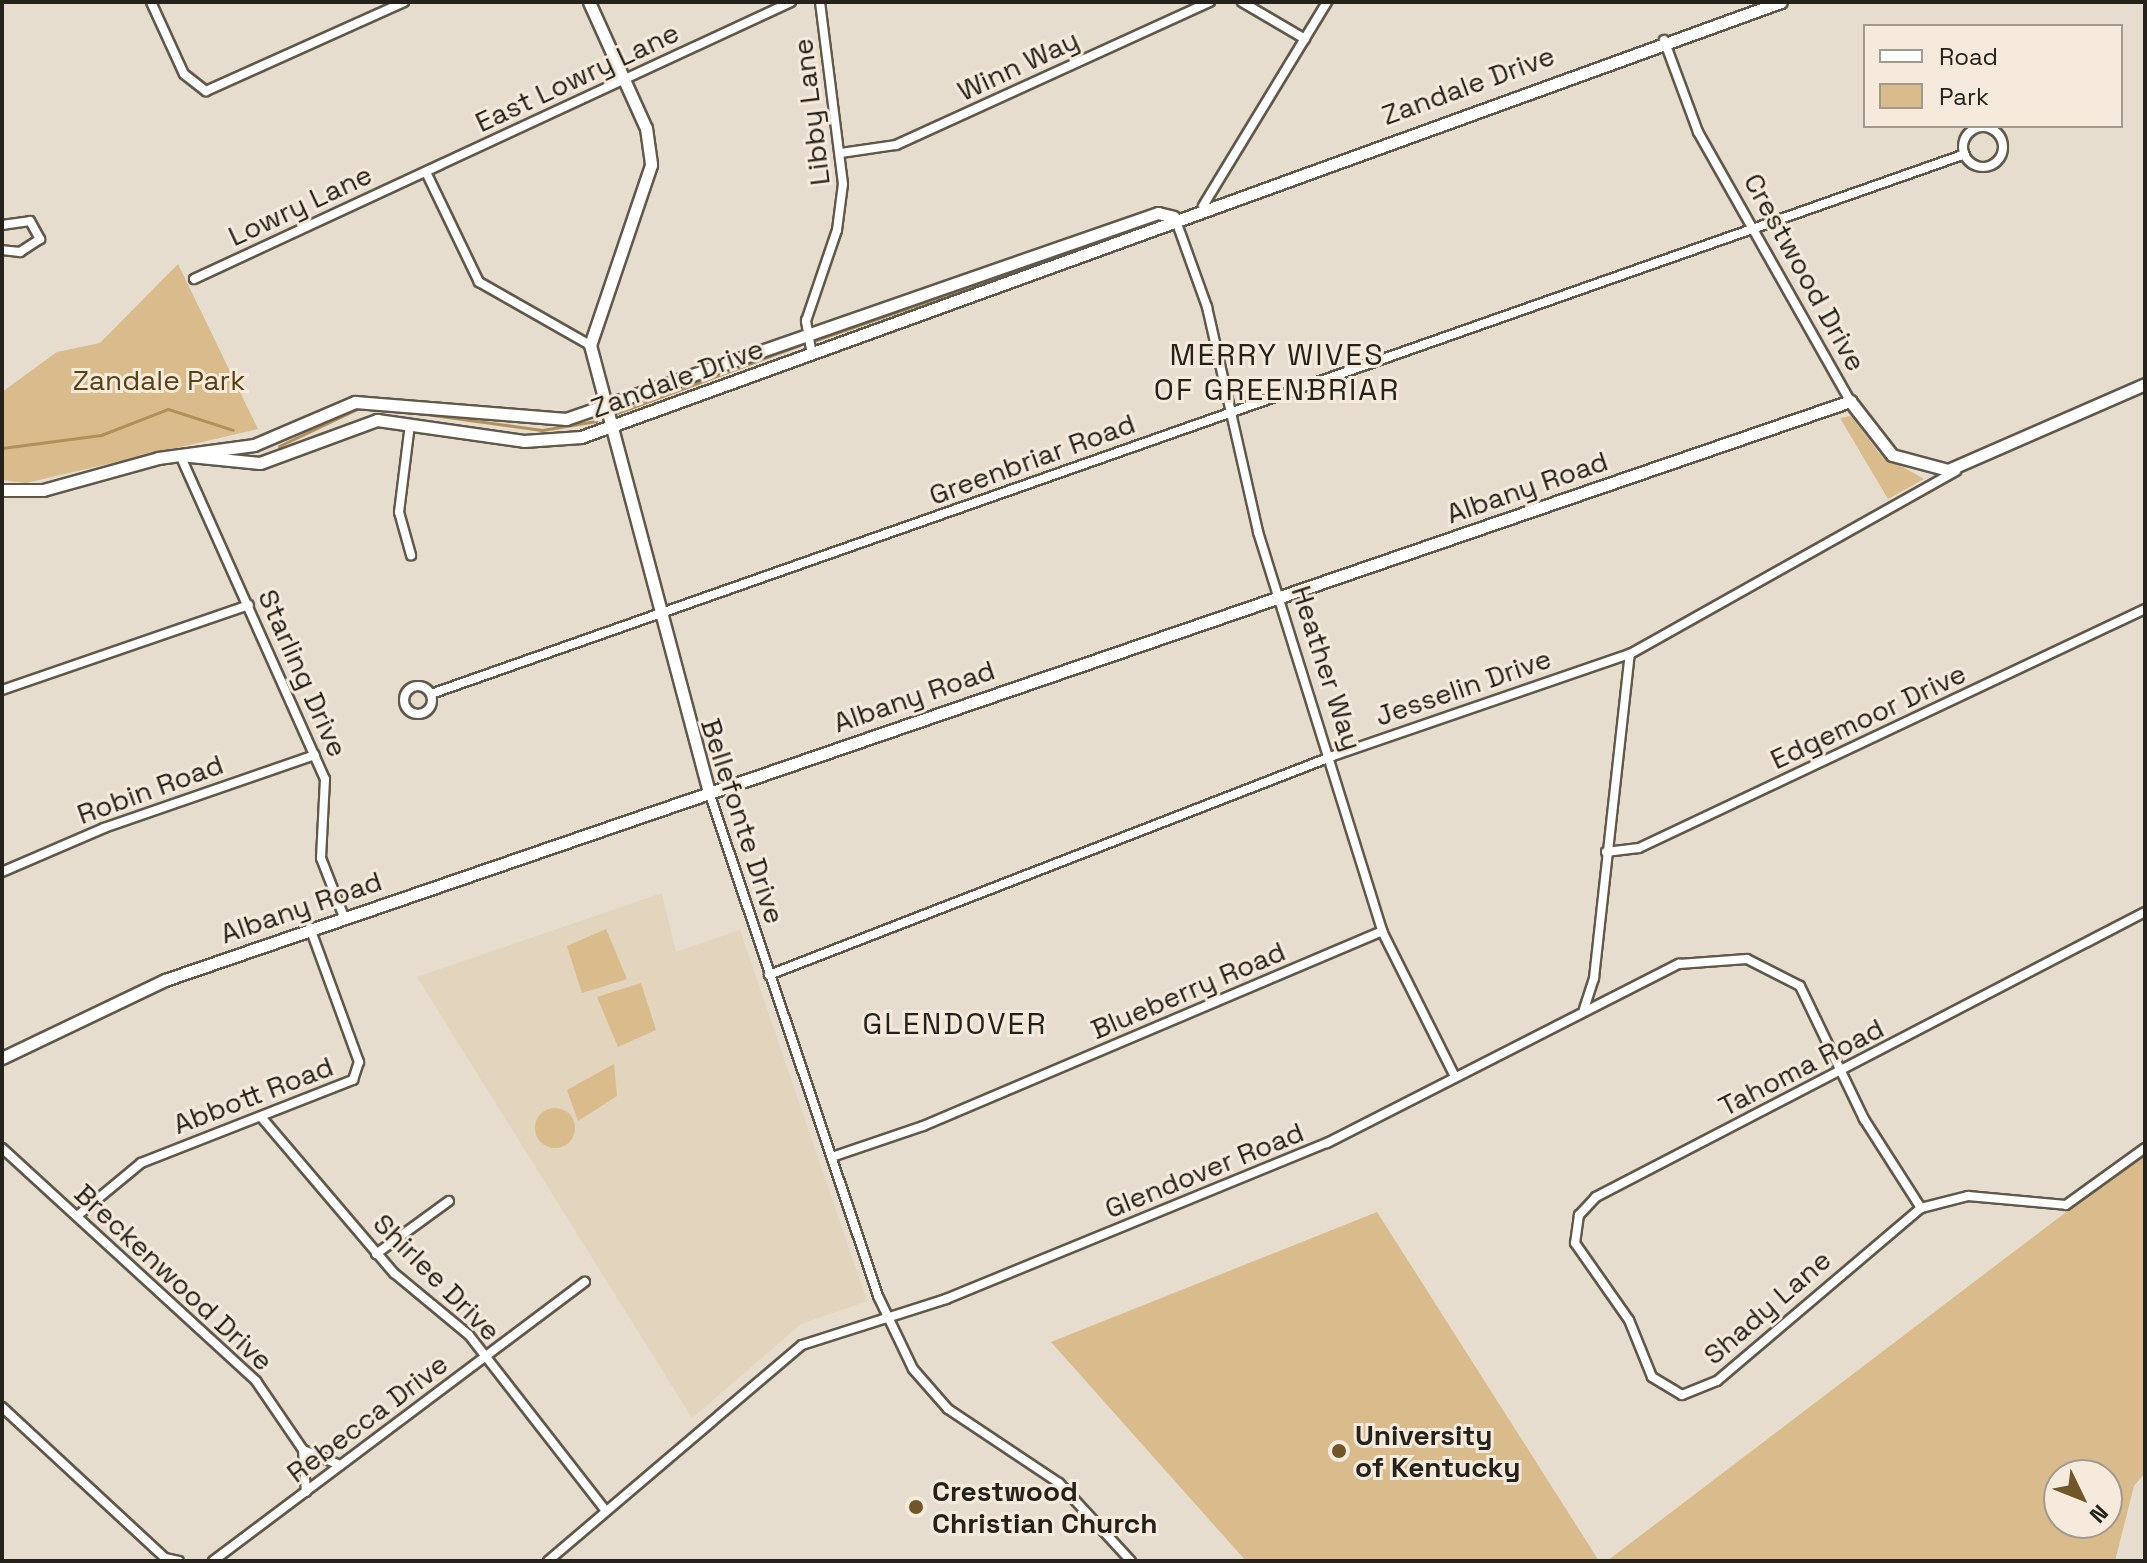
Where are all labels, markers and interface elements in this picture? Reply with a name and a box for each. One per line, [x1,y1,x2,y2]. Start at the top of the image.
street label: East Lowry Lane [470,15,684,139]
street label: Winn Way [952,22,1084,108]
legend [1863,24,2123,128]
street label: Libby Lane [785,37,837,187]
street label: Zandale Drive [1377,38,1559,132]
text: Road [1939,41,1998,72]
text: Park [1939,81,1989,112]
street label: Lowry Lane [223,157,377,253]
street label: Crestwood Drive [1737,167,1873,377]
street label: Zandale Drive [586,331,768,425]
district label: MERRY WIVES OF GREENBRIAR [1154,337,1400,408]
park label: Zandale Park [73,363,245,397]
street label: Greenbriar Road [924,406,1140,512]
street label: Albany Road [1442,444,1612,530]
street label: Heather Way [1285,581,1369,755]
street label: Starling Drive [251,584,355,762]
street label: Jesselin Drive [1371,641,1555,733]
street label: Albany Road [829,653,999,739]
street label: Edgemoor Drive [1765,656,1971,776]
street label: Bellefonte Drive [694,714,792,928]
street label: Robin Road [72,747,228,831]
street label: Albany Road [216,864,386,950]
street label: Blueberry Road [1086,934,1290,1046]
district label: GLENDOVER [863,1006,1047,1042]
street label: Tahoma Road [1713,1011,1889,1123]
street label: Abbott Road [168,1049,338,1141]
street label: Glendover Road [1100,1115,1308,1225]
street label: Breckenwood Drive [68,1176,280,1378]
street label: Shirlee Drive [366,1206,508,1348]
street label: Shady Lane [1697,1243,1837,1371]
street label: Rebecca Drive [280,1347,454,1489]
place label: University of Kentucky [1355,1418,1521,1484]
marker: University of Kentucky [1330,1442,1348,1460]
north arrow [2043,1459,2123,1539]
place label: Crestwood Christian Church [932,1474,1158,1540]
marker: Crestwood Christian Church [907,1498,925,1516]
text: N [2084,1499,2114,1529]

